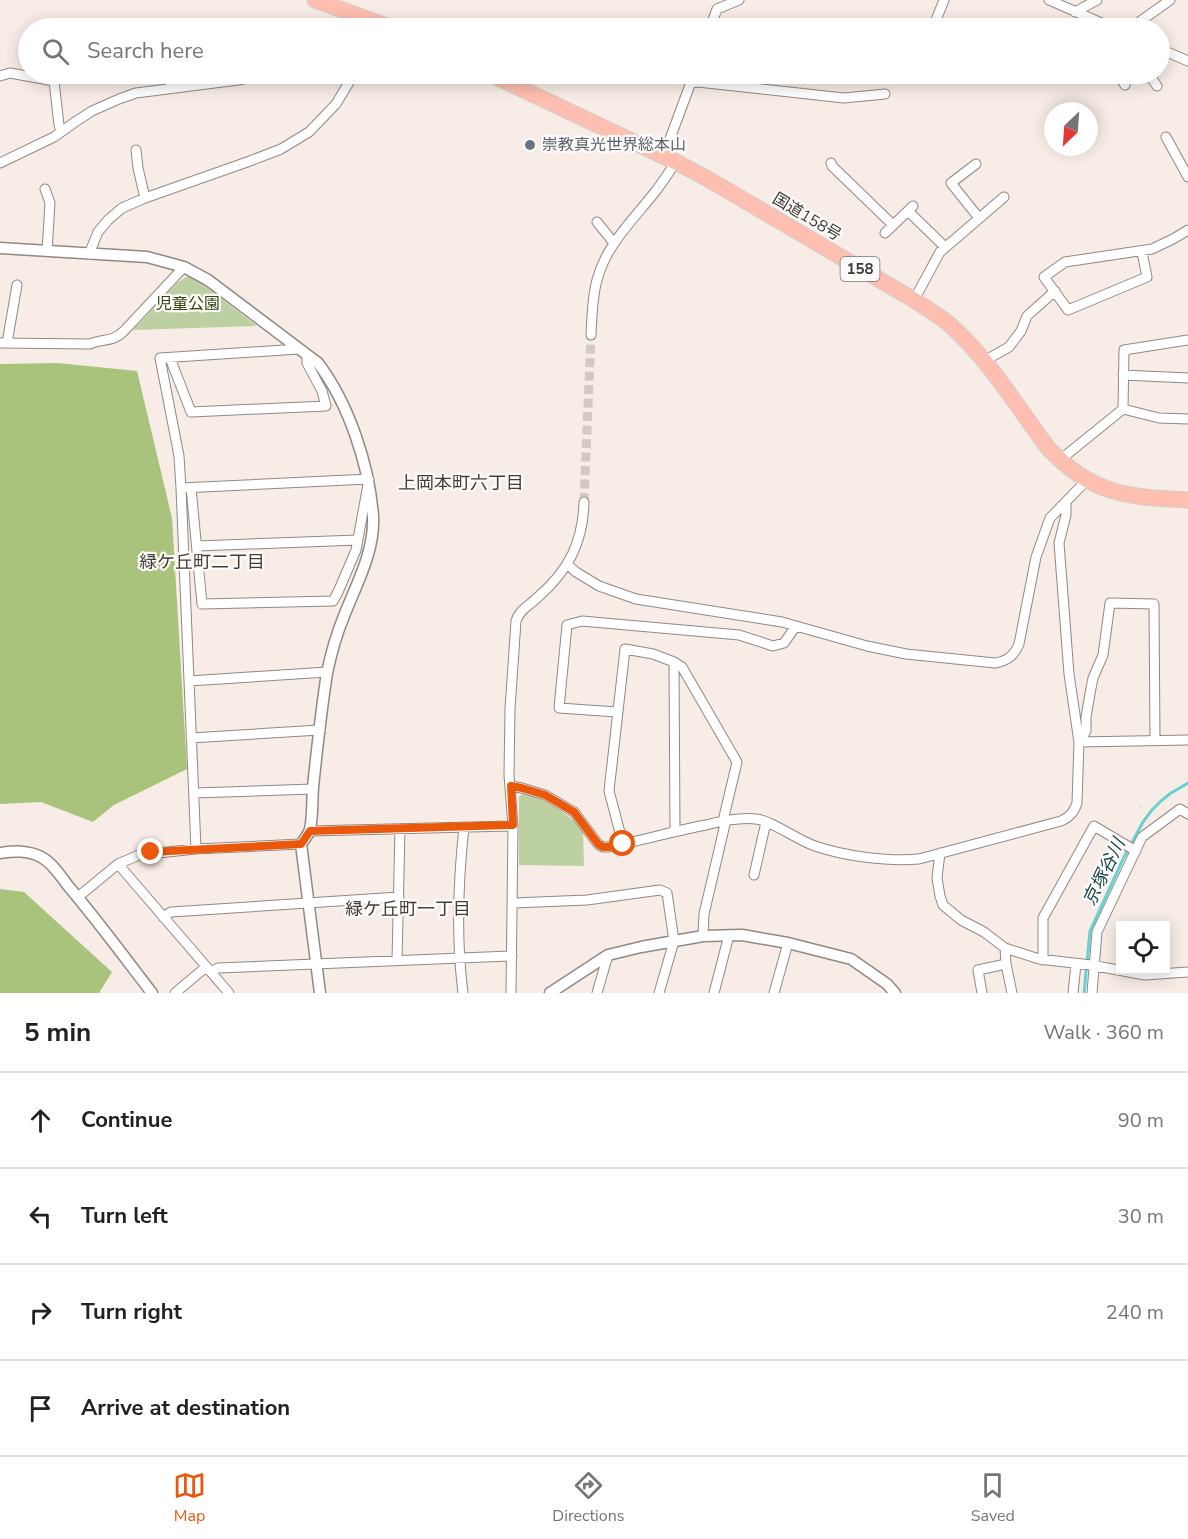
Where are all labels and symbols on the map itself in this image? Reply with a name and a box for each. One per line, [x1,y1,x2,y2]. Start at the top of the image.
north arrow [1044,102,1098,156]
place label: 崇教真光世界総本山 [542,134,686,156]
marker: 崇教真光世界総本山 [523,138,537,152]
street label: 国道158号 [768,188,846,246]
road number: 158 [840,257,880,281]
park label: 児童公園 [156,293,220,315]
district label: 上岡本町六丁目 [398,471,524,495]
district label: 緑ケ丘町二丁目 [139,550,265,574]
route start [609,830,635,856]
water label: 京塚谷川 [1077,833,1131,910]
route end [137,838,163,864]
district label: 緑ケ丘町一丁目 [345,897,471,921]

